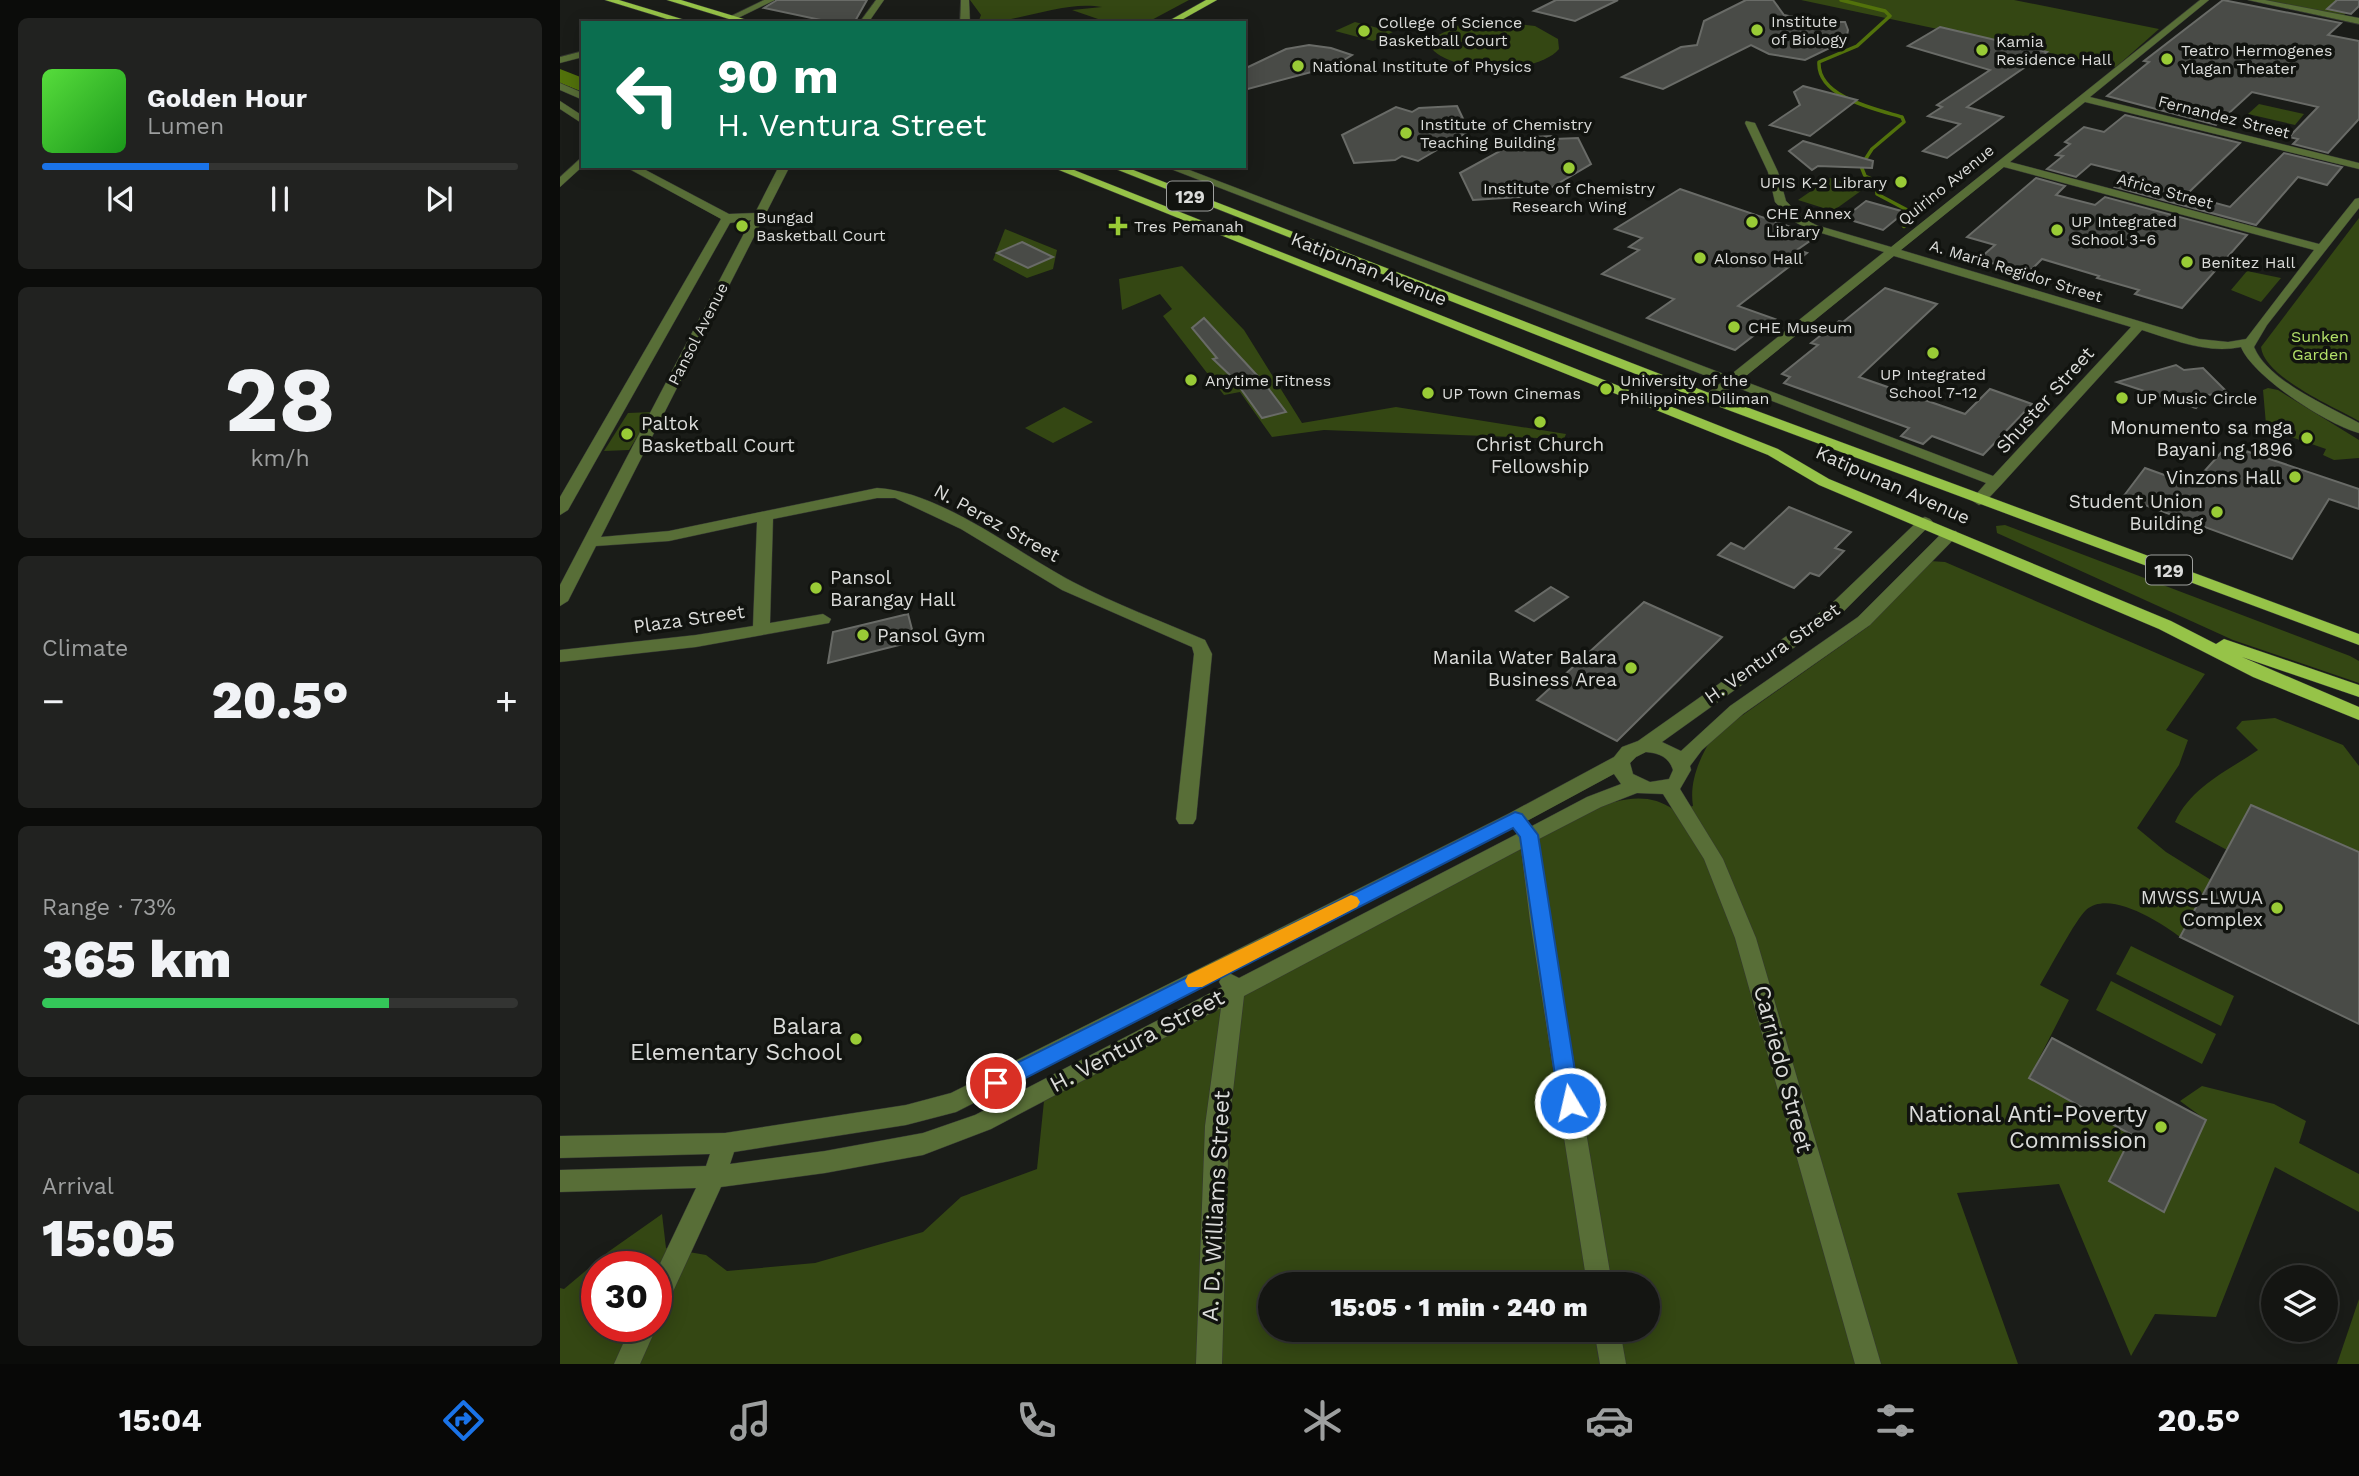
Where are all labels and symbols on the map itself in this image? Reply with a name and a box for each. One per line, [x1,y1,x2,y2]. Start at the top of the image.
place label: Institute of Biology [1771,12,1848,49]
place label: College of Science Basketball Court [1378,13,1522,50]
marker: Institute of Biology [1749,22,1765,38]
marker: College of Science Basketball Court [1356,23,1372,39]
place label: Kamia Residence Hall [1996,32,2112,69]
place label: Teatro Hermogenes Ylagan Theater [2181,41,2332,78]
marker: Kamia Residence Hall [1974,42,1990,58]
marker: Teatro Hermogenes Ylagan Theater [2159,51,2175,67]
place label: National Institute of Physics [1312,57,1532,76]
marker: National Institute of Physics [1290,58,1306,74]
street label: Fernandez Street [2156,91,2292,143]
place label: Institute of Chemistry Teaching Building [1420,115,1593,152]
marker: Institute of Chemistry Teaching Building [1398,125,1414,141]
street label: Quirino Avenue [1894,141,1998,229]
marker: Institute of Chemistry Research Wing [1561,160,1577,176]
street label: Africa Street [2115,169,2215,213]
place label: UPIS K-2 Library [1760,173,1888,192]
marker: UPIS K-2 Library [1893,174,1909,190]
place label: Institute of Chemistry Research Wing [1483,179,1656,216]
road number: 129 [1167,182,1213,210]
place label: CHE Annex Library [1766,204,1852,241]
place label: Bungad Basketball Court [756,208,886,245]
place label: UP Integrated School 3-6 [2071,212,2177,249]
marker: CHE Annex Library [1744,214,1760,230]
marker: Tres Pemanah [1108,216,1128,236]
place label: Tres Pemanah [1134,217,1244,236]
marker: Bungad Basketball Court [734,218,750,234]
marker: UP Integrated School 3-6 [2049,222,2065,238]
street label: Katipunan Avenue [1288,227,1450,311]
street label: A. Maria Regidor Street [1927,236,2105,306]
place label: Alonso Hall [1714,249,1803,268]
marker: Alonso Hall [1692,250,1708,266]
place label: Benitez Hall [2201,253,2295,272]
marker: Benitez Hall [2179,254,2195,270]
street label: Pansol Avenue [664,280,732,388]
place label: CHE Museum [1748,318,1853,337]
marker: CHE Museum [1726,319,1742,335]
park label: Sunken Garden [2291,327,2349,364]
street label: Shuster Street [1991,342,2099,458]
marker: UP Integrated School 7-12 [1925,345,1941,361]
place label: UP Integrated School 7-12 [1880,365,1986,402]
place label: Anytime Fitness [1205,371,1331,390]
place label: University of the Philippines Diliman [1620,371,1770,408]
marker: Anytime Fitness [1183,372,1199,388]
marker: University of the Philippines Diliman [1598,381,1614,397]
place label: UP Town Cinemas [1442,384,1581,403]
marker: UP Town Cinemas [1420,385,1436,401]
place label: UP Music Circle [2136,389,2257,408]
marker: UP Music Circle [2114,390,2130,406]
place label: Paltok Basketball Court [641,412,795,457]
marker: Christ Church Fellowship [1532,414,1548,430]
place label: Monumento sa mga Bayani ng 1896 [2110,416,2293,461]
marker: Paltok Basketball Court [619,426,635,442]
marker: Monumento sa mga Bayani ng 1896 [2299,430,2315,446]
place label: Christ Church Fellowship [1476,433,1604,478]
street label: Katipunan Avenue [1812,441,1974,529]
place label: Vinzons Hall [2166,466,2281,489]
marker: Vinzons Hall [2287,469,2303,485]
street label: N. Perez Street [930,479,1064,567]
place label: Student Union Building [2069,490,2204,535]
marker: Student Union Building [2209,504,2225,520]
road number: 129 [2146,556,2192,584]
place label: Pansol Barangay Hall [830,566,956,611]
marker: Pansol Barangay Hall [808,580,824,596]
street label: H. Ventura Street [1700,598,1844,708]
street label: Plaza Street [632,600,746,638]
place label: Pansol Gym [877,624,986,647]
marker: Pansol Gym [855,627,871,643]
place label: Manila Water Balara Business Area [1433,646,1617,691]
marker: Manila Water Balara Business Area [1623,660,1639,676]
place label: MWSS-LWUA Complex [2141,886,2263,931]
marker: MWSS-LWUA Complex [2269,900,2285,916]
street label: Carriedo Street [1748,982,1818,1156]
street label: H. Ventura Street [1045,983,1229,1098]
place label: Balara Elementary School [630,1013,842,1066]
marker: Balara Elementary School [848,1031,864,1047]
pin [966,1053,1026,1113]
position arrow [1533,1066,1607,1140]
street label: A. D. Williams Street [1196,1090,1236,1322]
place label: National Anti-Poverty Commission [1908,1101,2147,1154]
marker: National Anti-Poverty Commission [2153,1119,2169,1135]
speed limit sign: 30 [581,1251,672,1342]

